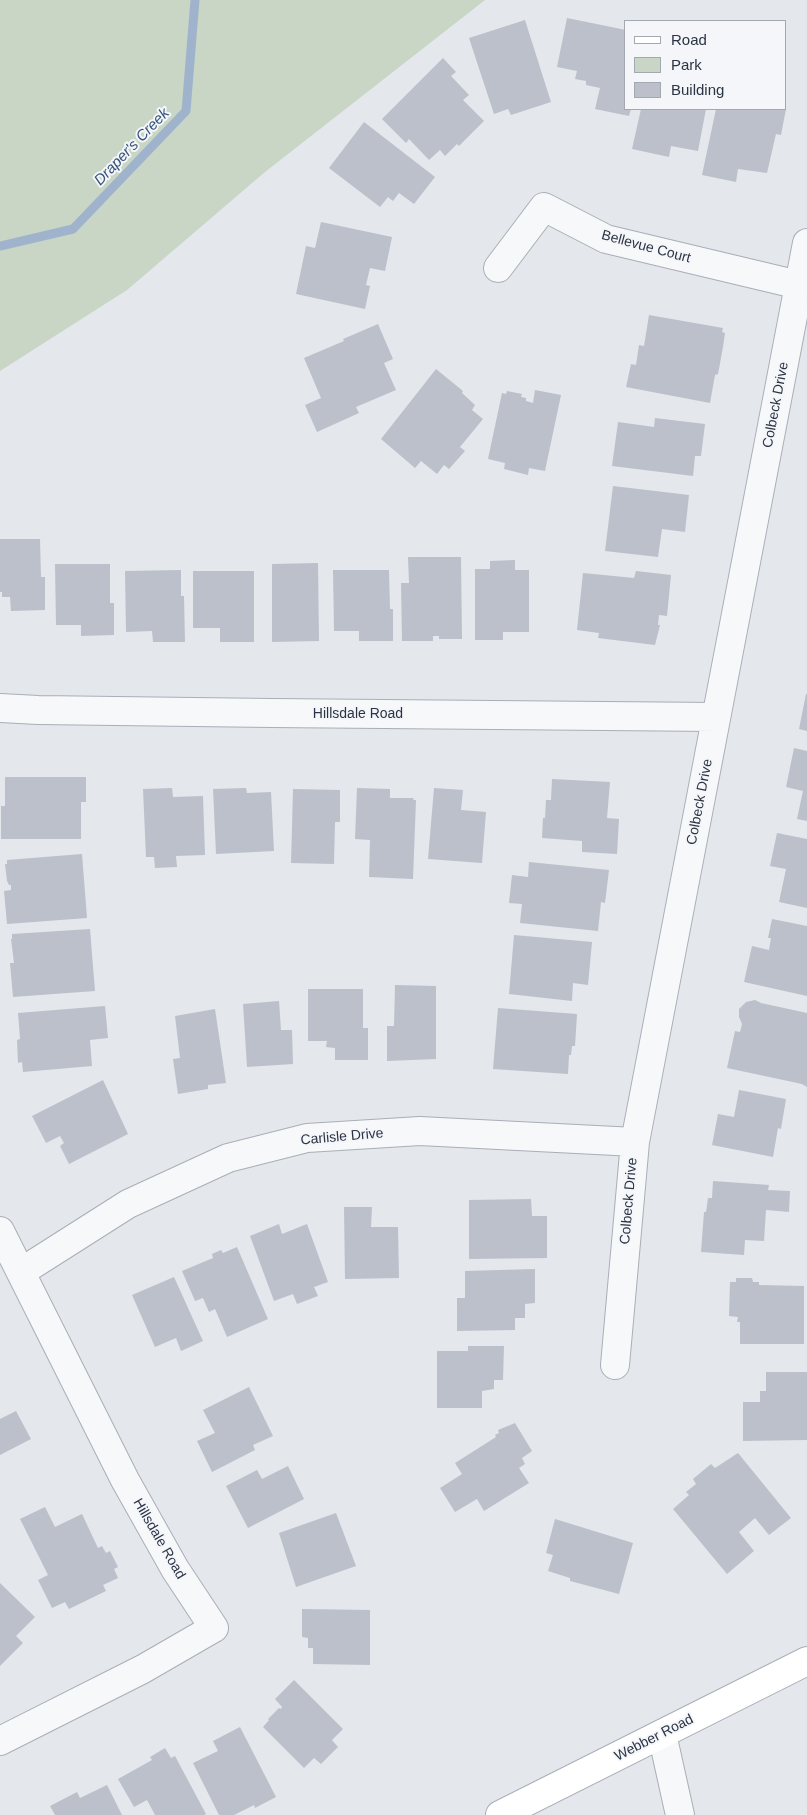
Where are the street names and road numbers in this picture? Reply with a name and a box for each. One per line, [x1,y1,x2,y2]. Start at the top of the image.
street label: Bellevue Court [599,227,693,267]
street label: Colbeck Drive [759,361,793,449]
street label: Hillsdale Road [313,706,403,722]
street label: Colbeck Drive [683,758,717,846]
street label: Carlisle Drive [300,1125,384,1149]
street label: Colbeck Drive [617,1157,641,1245]
street label: Hillsdale Road [129,1496,189,1582]
street label: Webber Road [612,1711,696,1765]

